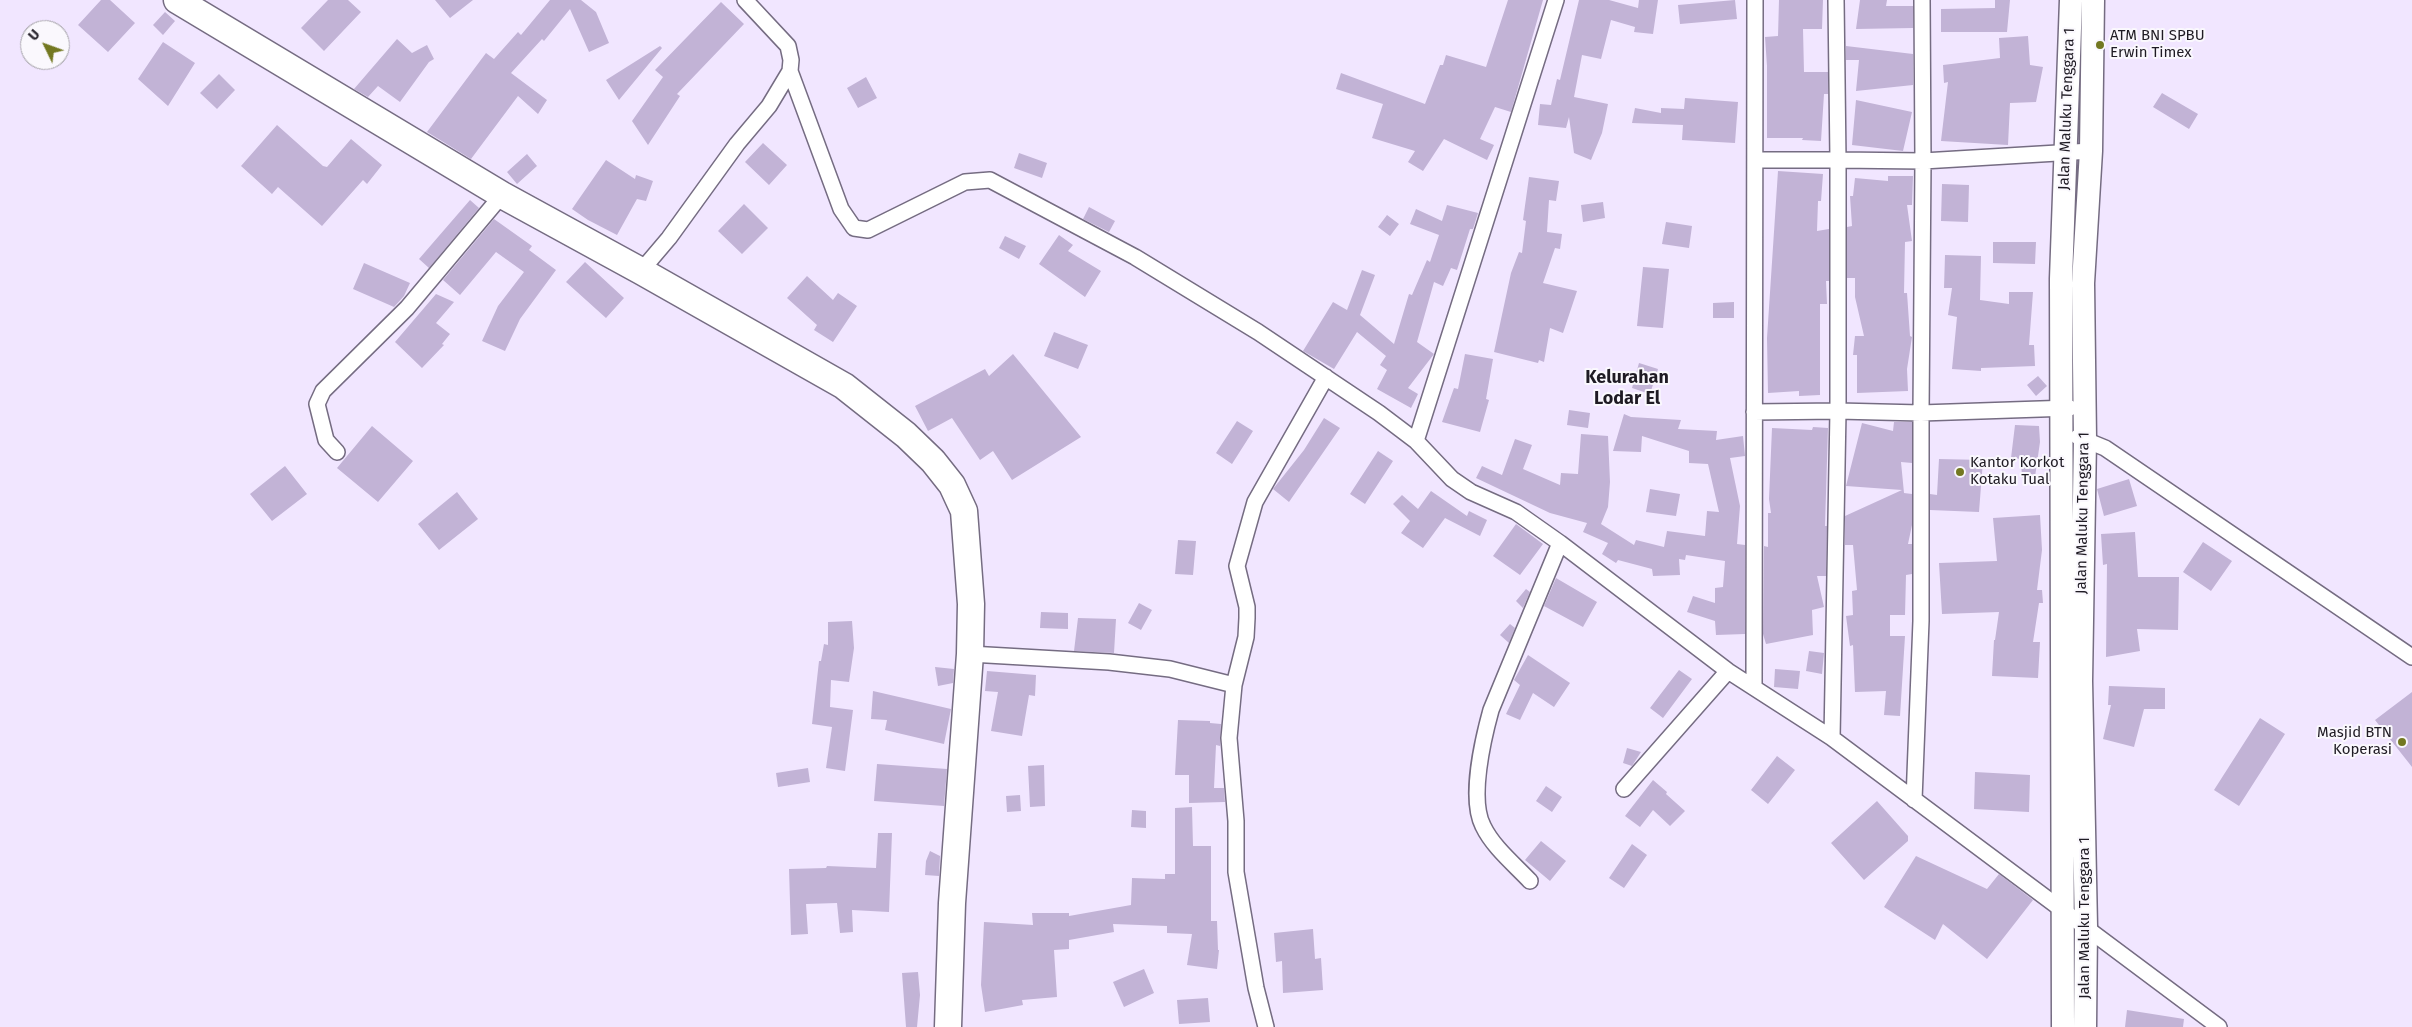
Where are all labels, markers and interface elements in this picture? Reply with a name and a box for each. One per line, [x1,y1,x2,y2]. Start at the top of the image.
north arrow [20,20,70,70]
text: U [25,26,44,44]
place label: ATM BNI SPBU Erwin Timex [2110,27,2205,62]
street label: Jalan Maluku Tenggara 1 [2055,28,2079,190]
marker: ATM BNI SPBU Erwin Timex [2094,39,2106,51]
district label: Kelurahan Lodar El [1585,367,1669,409]
street label: Jalan Maluku Tenggara 1 [2073,432,2093,594]
place label: Kantor Korkot Kotaku Tual [1970,454,2064,489]
marker: Kantor Korkot Kotaku Tual [1954,466,1966,478]
place label: Masjid BTN Koperasi [2317,724,2392,759]
marker: Masjid BTN Koperasi [2396,736,2408,748]
street label: Jalan Maluku Tenggara 1 [2076,837,2094,999]

